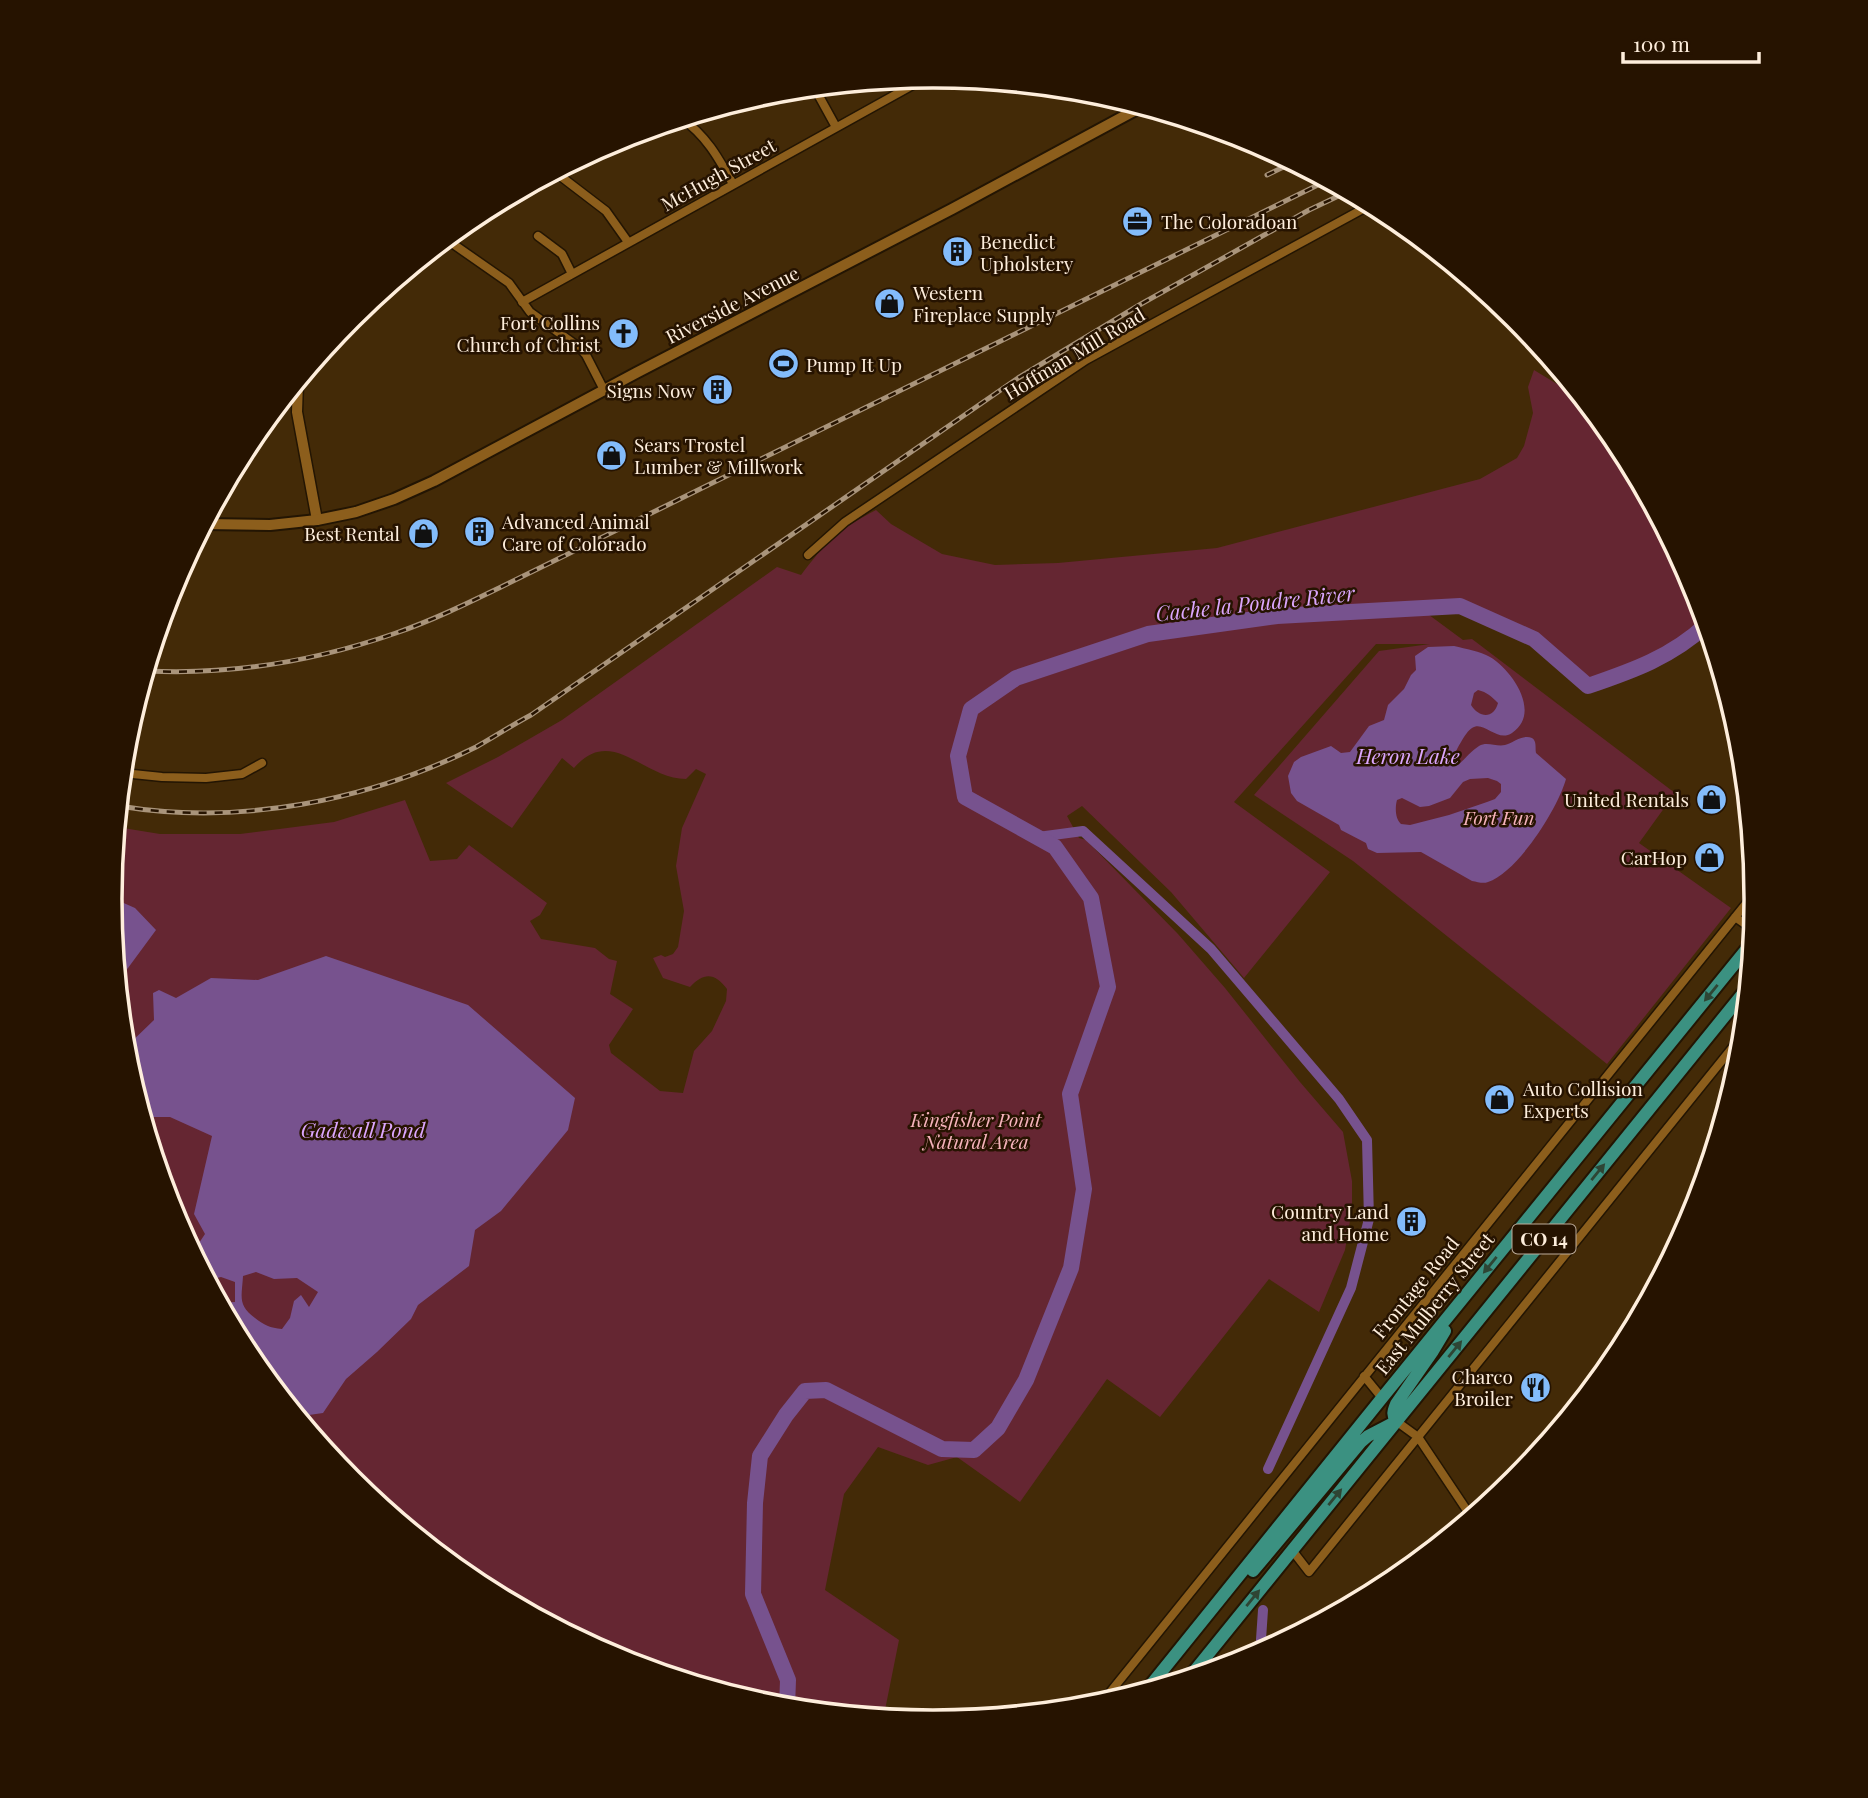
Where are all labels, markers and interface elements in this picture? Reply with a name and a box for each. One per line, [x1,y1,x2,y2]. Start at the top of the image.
scale bar [1623,21,1759,65]
text: 100 m [1633,29,1690,57]
street label: McHugh Street [656,132,780,216]
office icon: The Coloradoan [1121,204,1155,238]
place label: The Coloradoan [1161,208,1298,234]
place label: Benedict Upholstery [980,228,1074,276]
building icon: Benedict Upholstery [940,235,974,269]
street label: Riverside Avenue [661,259,803,349]
place label: Western Fireplace Supply [912,279,1055,327]
shop icon: Western Fireplace Supply [873,286,907,320]
street label: Hoffman Mill Road [999,301,1149,405]
place label: Fort Collins Church of Christ [457,309,600,357]
church icon: Fort Collins Church of Christ [606,316,640,350]
sports icon: Pump It Up [766,347,800,381]
place label: Pump It Up [806,351,902,377]
building icon: Signs Now [701,373,735,407]
place label: Signs Now [607,377,695,403]
place label: Sears Trostel Lumber & Millwork [634,431,804,479]
shop icon: Sears Trostel Lumber & Millwork [594,438,628,472]
place label: Advanced Animal Care of Colorado [501,508,650,556]
building icon: Advanced Animal Care of Colorado [462,515,496,549]
shop icon: Best Rental [406,516,440,550]
place label: Best Rental [304,520,401,546]
water label: Cache la Poudre River [1154,578,1357,626]
water label: Heron Lake [1355,741,1460,769]
shop icon: United Rentals [1695,782,1729,816]
place label: United Rentals [1564,786,1689,812]
park label: Fort Fun [1462,804,1535,830]
shop icon: CarHop [1693,840,1727,874]
place label: CarHop [1621,844,1687,870]
one-way arrow [1703,984,1718,1002]
place label: Auto Collision Experts [1522,1075,1644,1123]
shop icon: Auto Collision Experts [1483,1082,1517,1116]
park label: Kingfisher Point Natural Area [909,1106,1043,1154]
water label: Gadwall Pond [301,1115,426,1143]
one-way arrow [1590,1164,1605,1181]
place label: Country Land and Home [1271,1198,1389,1246]
building icon: Country Land and Home [1395,1205,1429,1239]
road number: CO 14 [1512,1224,1576,1254]
street label: East Mulberry Street [1369,1226,1500,1379]
street label: Frontage Road [1366,1231,1464,1343]
one-way arrow [1483,1257,1498,1274]
one-way arrow [1447,1340,1462,1357]
place label: Charco Broiler [1452,1363,1514,1411]
restaurant icon: Charco Broiler [1519,1370,1553,1404]
one-way arrow [1327,1488,1342,1506]
one-way arrow [1245,1590,1260,1608]

